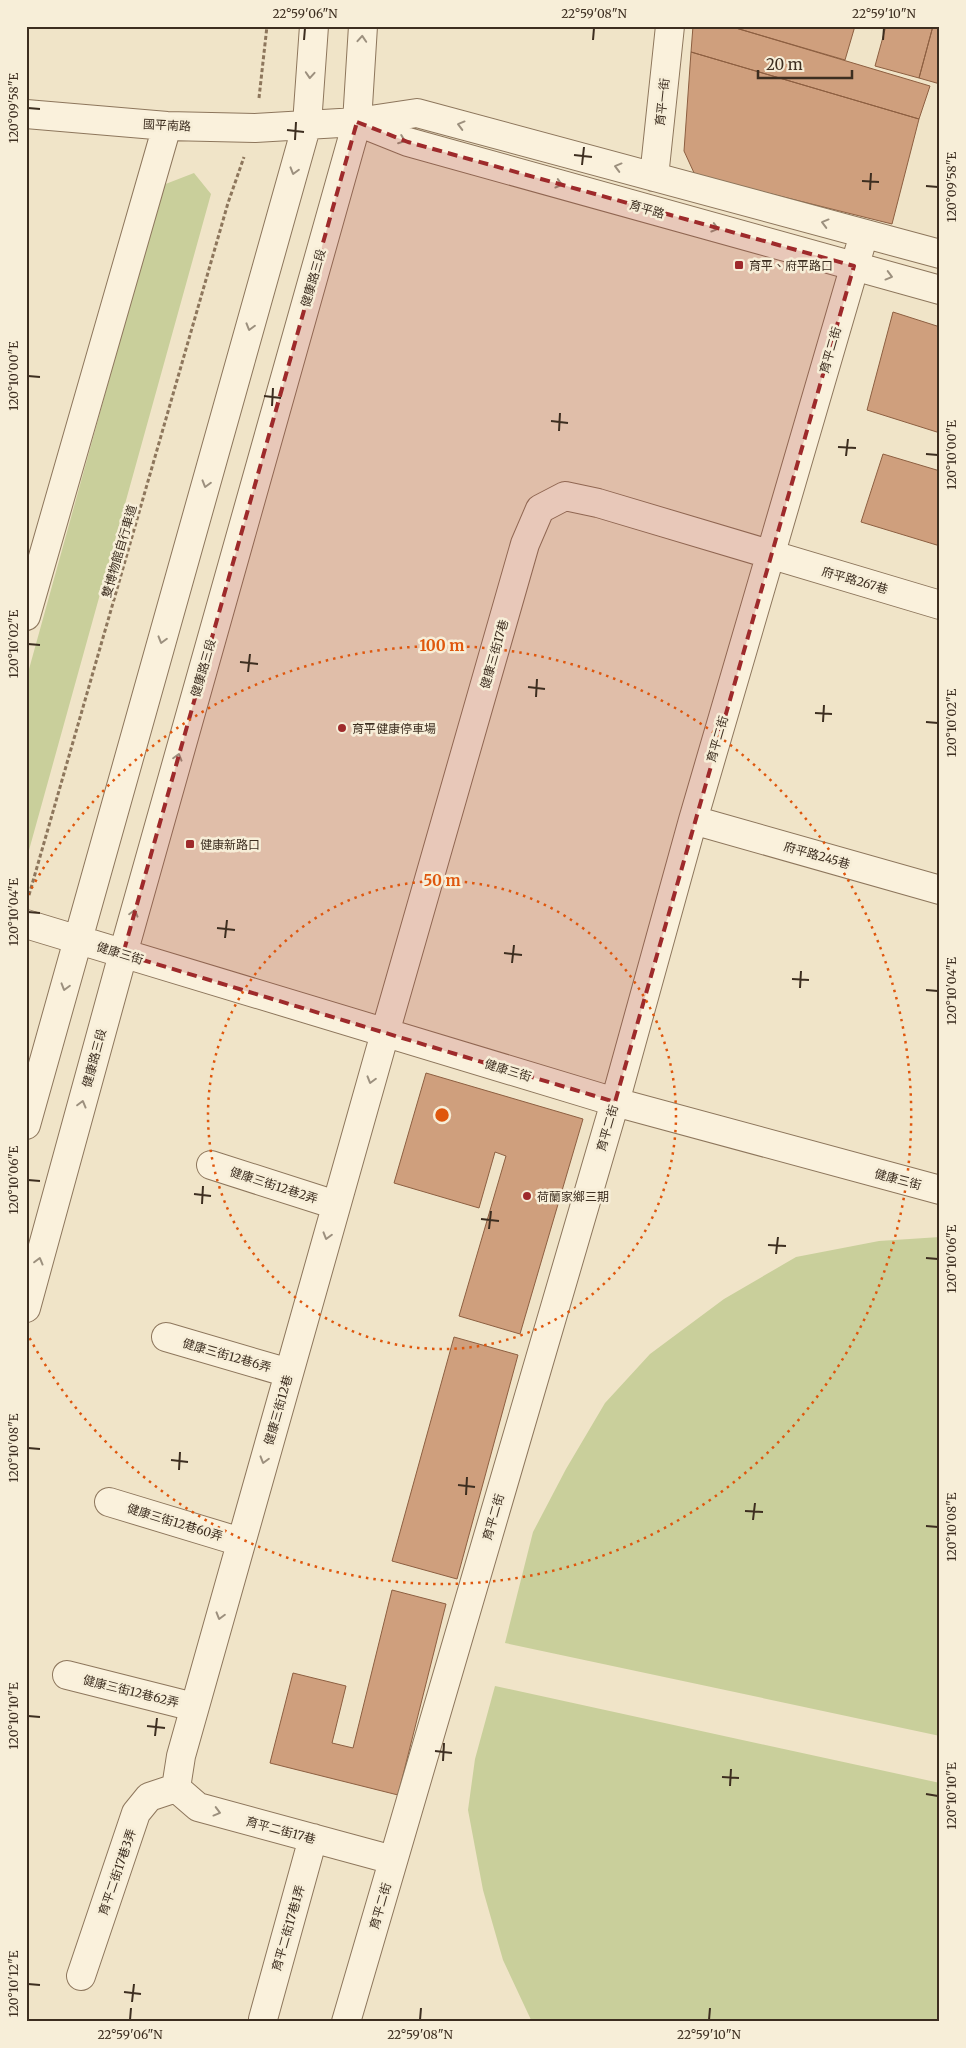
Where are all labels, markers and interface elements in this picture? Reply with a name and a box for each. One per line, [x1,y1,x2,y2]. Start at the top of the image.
text: 22°59'06"N [272,6,338,21]
text: 22°59'08"N [561,6,628,21]
text: 22°59'10"N [852,6,917,21]
one-way arrow [357,35,368,43]
scale bar [758,48,852,80]
text: 20 m [766,55,803,74]
one-way arrow [305,71,316,79]
text: 120°09'58"E [6,73,21,143]
street label: 育平一街 [652,77,672,127]
street label: 國平南路 [143,116,191,134]
one-way arrow [456,120,465,131]
one-way arrow [397,134,406,144]
text: 120°09'58"E [944,152,959,222]
one-way arrow [613,162,622,173]
one-way arrow [289,166,300,175]
one-way arrow [554,178,563,189]
street label: 育平路 [628,197,666,221]
one-way arrow [822,219,830,229]
one-way arrow [711,222,719,232]
street label: 健康路三段 [298,247,328,309]
place label: 育平、府平路口 [749,258,833,273]
marker: 育平、府平路口 [733,259,745,271]
one-way arrow [884,270,892,280]
one-way arrow [246,323,256,331]
street label: 育平二街 [816,325,844,375]
text: 120°10'00"E [6,341,21,411]
text: 120°10'00"E [944,420,959,490]
one-way arrow [202,479,212,487]
street label: 雙博物館自行車道 [99,503,139,599]
street label: 府平路267巷 [820,563,890,597]
text: 120°10'02"E [6,609,21,678]
street label: 健康三街17巷 [477,618,511,690]
one-way arrow [158,636,168,644]
text: 100 m [420,636,464,655]
street label: 健康路三段 [188,637,218,699]
text: 120°10'02"E [944,688,959,757]
street label: 育平二街 [703,714,731,764]
place label: 育平健康停車場 [352,721,436,736]
marker: 育平健康停車場 [336,722,348,734]
one-way arrow [173,753,183,762]
place label: 健康新路口 [200,837,260,852]
marker: 健康新路口 [184,838,196,850]
street label: 府平路245巷 [782,838,852,872]
text: 50 m [423,871,461,890]
text: 120°10'04"E [6,878,21,946]
one-way arrow [129,910,139,918]
street label: 健康三街 [95,939,145,967]
text: 120°10'04"E [944,957,959,1025]
one-way arrow [60,983,71,992]
street label: 健康路三段 [79,1027,109,1089]
street label: 健康三街 [483,1056,533,1084]
one-way arrow [367,1075,377,1083]
one-way arrow [76,1100,86,1108]
street label: 育平二街 [593,1103,621,1153]
centre of rings [433,1106,451,1124]
text: 120°10'06"E [6,1145,21,1214]
street label: 健康三街12巷2弄 [228,1164,320,1206]
street label: 健康三街 [873,1166,923,1192]
place label: 荷蘭家鄉三期 [537,1189,609,1204]
marker: 荷蘭家鄉三期 [521,1190,533,1202]
text: 120°10'06"E [944,1224,959,1293]
one-way arrow [323,1232,333,1240]
one-way arrow [33,1256,44,1265]
street label: 健康三街12巷6弄 [181,1335,273,1375]
street label: 健康三街12巷 [261,1373,295,1447]
text: 120°10'08"E [6,1413,21,1482]
one-way arrow [259,1455,270,1464]
street label: 育平二街 [479,1492,507,1542]
text: 120°10'08"E [944,1492,959,1561]
street label: 健康三街12巷60弄 [125,1500,225,1544]
one-way arrow [215,1612,226,1621]
street label: 健康三街12巷62弄 [81,1672,181,1710]
text: 120°10'10"E [6,1682,21,1750]
text: 120°10'10"E [944,1762,959,1830]
one-way arrow [212,1806,221,1817]
street label: 育平二街17巷 [244,1813,318,1847]
street label: 育平二街17巷3弄 [95,1827,139,1917]
street label: 育平二街 [366,1881,394,1931]
street label: 育平二街17巷1弄 [269,1883,307,1973]
text: 120°10'12"E [6,1950,21,2017]
text: 22°59'06"N [97,2027,163,2042]
text: 22°59'08"N [387,2027,454,2042]
text: 22°59'10"N [677,2027,742,2042]

